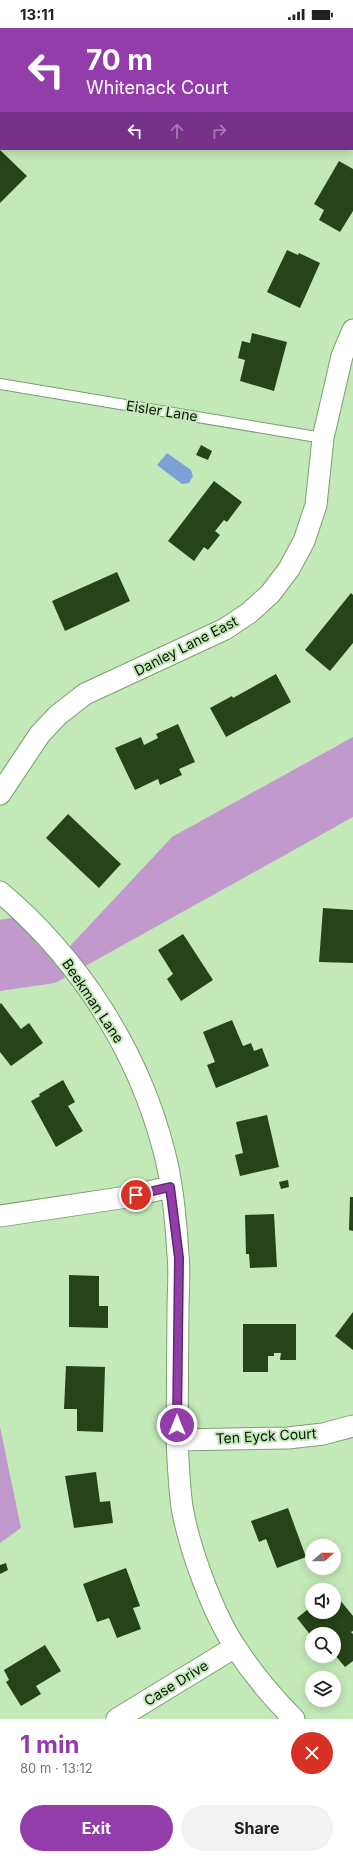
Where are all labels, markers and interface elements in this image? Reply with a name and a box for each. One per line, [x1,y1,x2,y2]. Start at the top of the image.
text: 13:11 [20,5,54,24]
text: 70 m [86,43,153,77]
icon: left [20,44,72,96]
text: Whitenack Court [86,77,228,98]
icon: left [124,120,146,142]
icon: ahead [166,120,188,142]
icon: right [208,120,230,142]
street label: Eisler Lane [125,396,199,425]
street label: Danley Lane East [131,612,241,679]
street label: Beekman Lane [59,955,128,1046]
pin [119,1178,153,1212]
icon: arrive [125,1184,147,1206]
position arrow [156,1404,198,1446]
street label: Ten Eyck Court [215,1424,317,1447]
north arrow [305,1539,341,1575]
map controls [305,1539,341,1707]
button: sound [305,1583,341,1619]
button: search [305,1627,341,1663]
street label: Case Drive [141,1656,211,1709]
button: layers [305,1671,341,1707]
text: 1 min [20,1730,79,1759]
button: close [291,1732,333,1774]
text: 80 m · 13:12 [20,1760,93,1776]
button: Exit [20,1805,173,1851]
button: Share [181,1805,333,1851]

